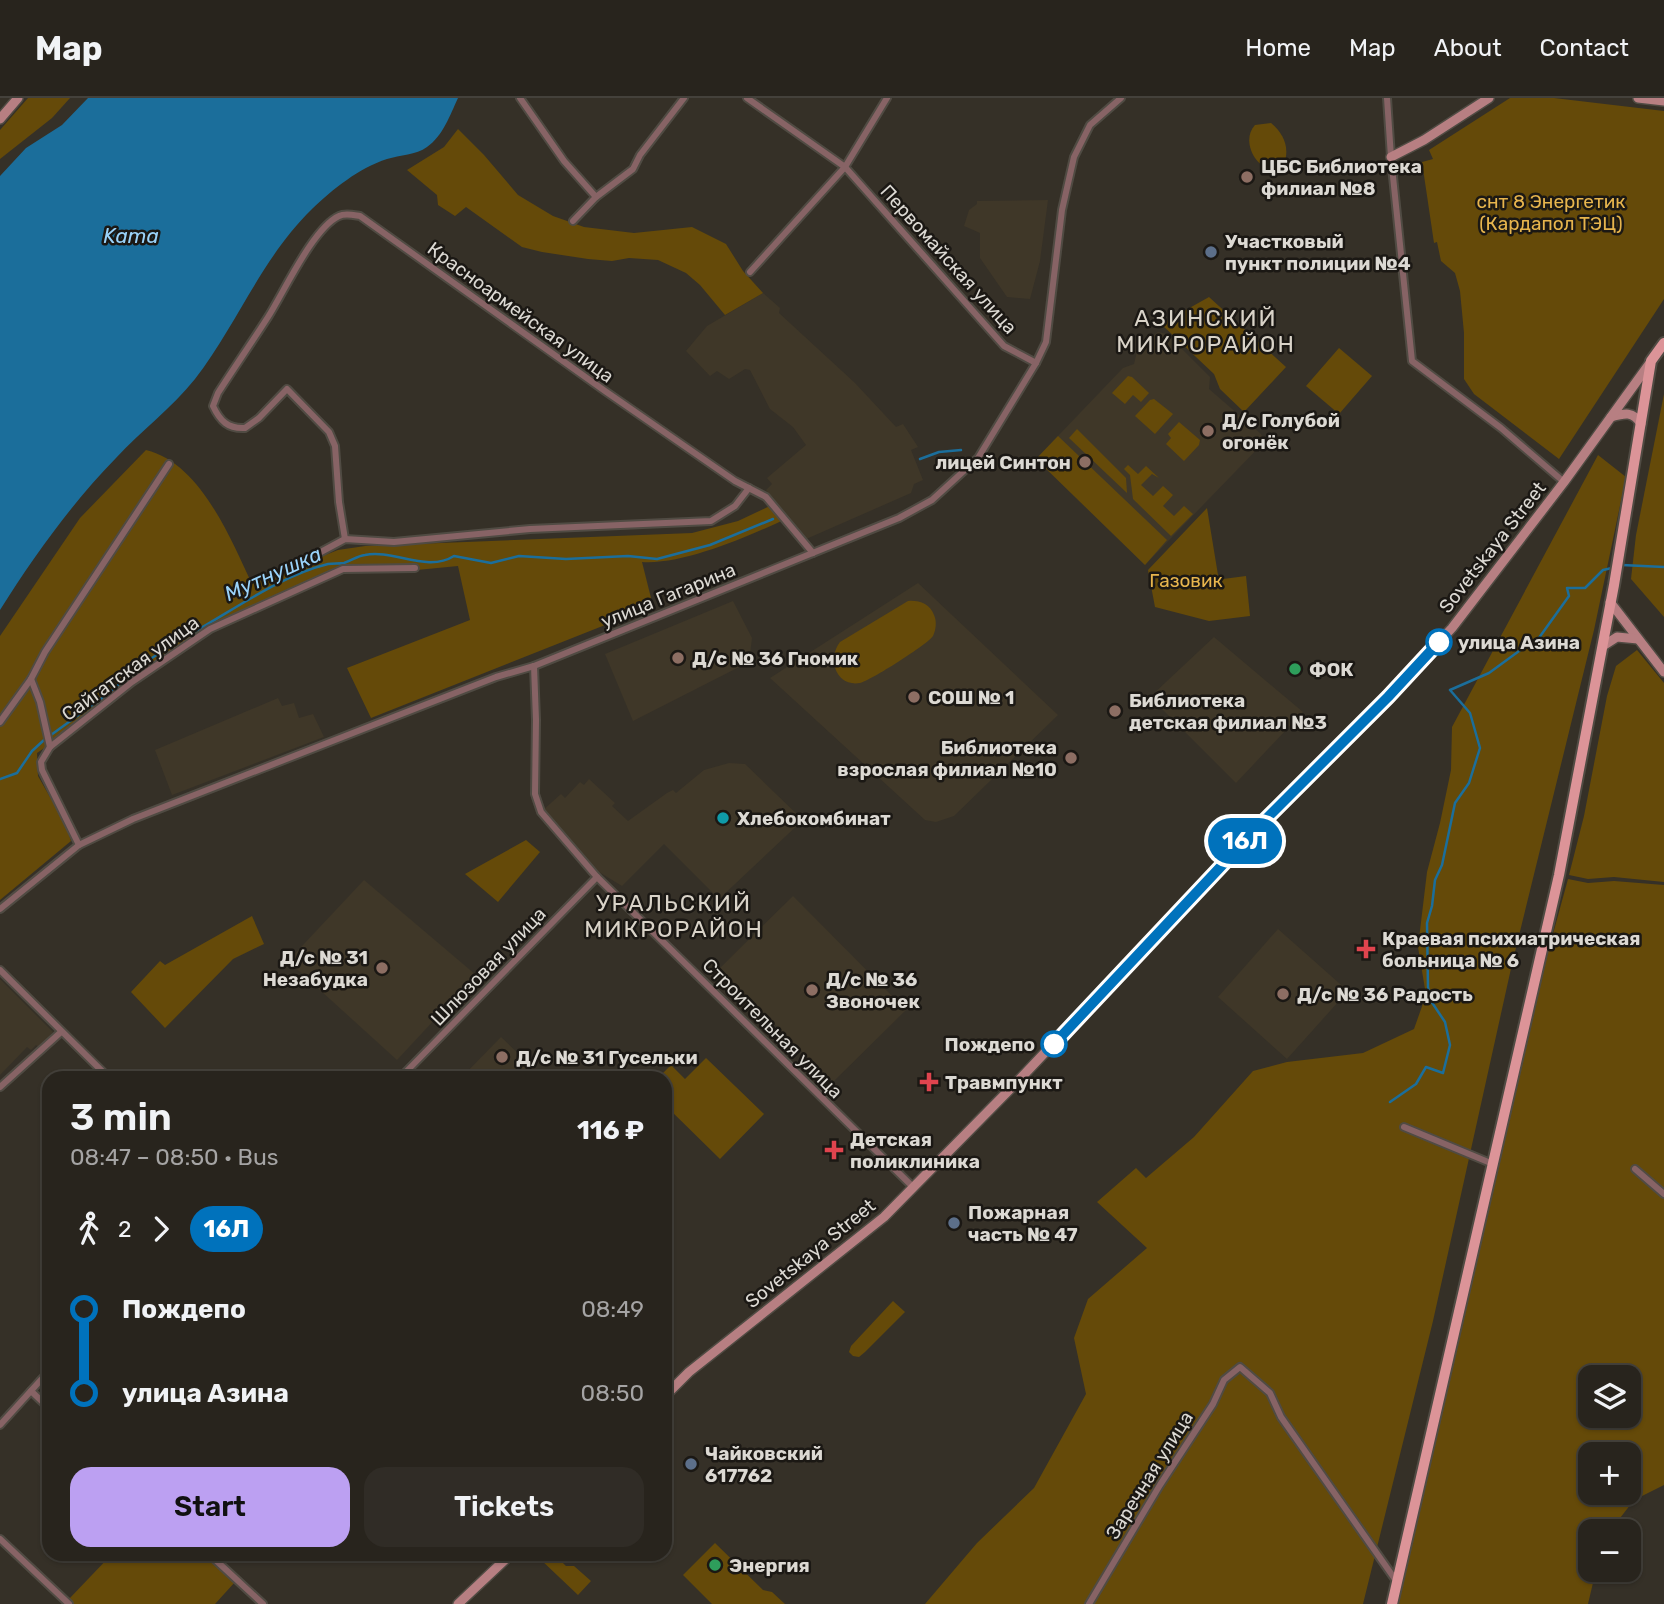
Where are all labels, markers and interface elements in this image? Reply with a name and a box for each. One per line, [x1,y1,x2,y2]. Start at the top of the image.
text: Map [35,29,103,68]
text: Home [1245,34,1311,62]
text: Map [1349,34,1396,62]
text: About [1434,34,1502,62]
text: Contact [1540,34,1629,62]
place label: ЦБС Библиотека филиал №8 [1261,155,1422,200]
marker: ЦБС Библиотека филиал №8 [1239,169,1255,185]
street label: Первомайская улица [876,180,1022,339]
park label: снт 8 Энергетик (Кардапол ТЭЦ) [1477,190,1626,235]
water label: Kama [103,223,159,248]
place label: Участковый пункт полиции №4 [1225,230,1411,275]
street label: Красноармейская улица [423,237,618,388]
marker: Участковый пункт полиции №4 [1203,244,1219,260]
district label: АЗИНСКИЙ МИКРОРАЙОН [1116,304,1296,358]
place label: Д/с Голубой огонёк [1222,409,1340,454]
marker: Д/с Голубой огонёк [1200,423,1216,439]
place label: лицей Синтон [935,451,1071,474]
marker: лицей Синтон [1077,454,1093,470]
street label: Sovetskaya Street [1434,477,1551,618]
water label: Мутнушка [220,541,325,606]
street label: улица Гагарина [597,558,739,633]
park label: Газовик [1149,569,1223,592]
street label: Сайгатская улица [57,611,203,726]
marker: улица Азина [1426,629,1452,655]
place label: улица Азина [1458,631,1580,654]
place label: Д/с № 36 Гномик [692,647,859,670]
marker: Д/с № 36 Гномик [670,650,686,666]
place label: ФОК [1309,658,1353,681]
marker: ФОК [1287,661,1303,677]
place label: СОШ № 1 [928,686,1014,709]
marker: СОШ № 1 [906,689,922,705]
place label: Библиотека детская филиал №3 [1129,689,1327,734]
marker: Библиотека детская филиал №3 [1107,703,1123,719]
place label: Библиотека взрослая филиал №10 [837,736,1057,781]
marker: Библиотека взрослая филиал №10 [1063,750,1079,766]
place label: Хлебокомбинат [737,807,891,830]
marker: Хлебокомбинат [715,810,731,826]
line badge: 16Л [1205,818,1285,864]
text: 16Л [1222,827,1268,855]
district label: УРАЛЬСКИЙ МИКРОРАЙОН [584,889,764,943]
street label: Шлюзовая улица [426,902,551,1030]
place label: Краевая психиатрическая больница № 6 [1382,927,1641,972]
marker: Краевая психиатрическая больница № 6 [1356,939,1376,959]
place label: Д/с № 31 Незабудка [263,946,368,991]
street label: Строительная улица [698,953,848,1103]
marker: Д/с № 31 Незабудка [374,960,390,976]
place label: Д/с № 36 Звоночек [826,968,920,1013]
marker: Д/с № 36 Звоночек [804,982,820,998]
place label: Д/с № 36 Радость [1297,983,1473,1006]
marker: Д/с № 36 Радость [1275,986,1291,1002]
marker: Пождепо [1041,1031,1067,1057]
place label: Пождепо [945,1033,1035,1056]
place label: Д/с № 31 Гусельки [516,1046,698,1069]
marker: Д/с № 31 Гусельки [494,1049,510,1065]
place label: Травмпункт [945,1071,1063,1094]
marker: Травмпункт [919,1072,939,1092]
text: 3 min [70,1094,172,1140]
text: 116 ₽ [577,1115,644,1146]
place label: Детская поликлиника [850,1128,980,1173]
marker: Детская поликлиника [824,1140,844,1160]
text: 08:47 – 08:50 · Bus [70,1143,278,1171]
street label: Sovetskaya Street [741,1194,880,1313]
place label: Пожарная часть № 47 [968,1201,1078,1246]
icon: walk [70,1210,108,1248]
icon: forward [142,1210,180,1248]
text: 2 [118,1215,132,1243]
text: 16Л [204,1215,249,1243]
marker: Пожарная часть № 47 [946,1215,962,1231]
text: Пождепо [122,1294,246,1325]
text: 08:49 [581,1295,644,1323]
map controls [1578,1365,1641,1582]
button: layers [1578,1365,1641,1428]
text: улица Азина [122,1378,289,1409]
text: 08:50 [581,1379,644,1407]
street label: Заречная улица [1101,1407,1198,1543]
place label: Чайковский 617762 [705,1442,823,1487]
button: + [1578,1442,1641,1505]
marker: Чайковский 617762 [683,1456,699,1472]
button: Start [70,1467,350,1547]
button: Tickets [364,1467,644,1547]
button: − [1578,1519,1641,1582]
place label: Энергия [729,1554,810,1577]
marker: Энергия [707,1557,723,1573]

